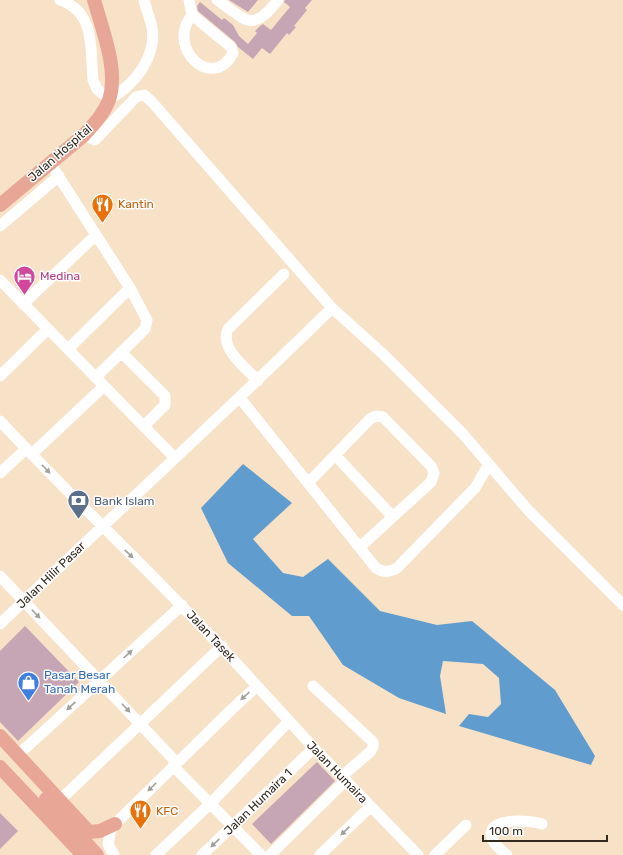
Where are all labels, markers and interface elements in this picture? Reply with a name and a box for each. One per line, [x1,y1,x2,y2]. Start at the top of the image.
street label: Jalan Hospital [25,121,95,184]
restaurant icon: Kantin [90,191,116,224]
place label: Kantin [118,197,154,211]
hotel icon: Medina [11,263,37,296]
place label: Medina [40,269,80,283]
one-way arrow [41,464,51,474]
bank icon: Bank Islam [66,488,92,521]
place label: Bank Islam [94,494,155,508]
street label: Jalan Hilir Pasar [14,538,89,611]
one-way arrow [124,549,134,558]
street label: Jalan Tasek [184,607,239,665]
one-way arrow [31,609,41,619]
one-way arrow [123,649,133,658]
place label: Pasar Besar Tanah Merah [44,668,115,696]
shop icon: Pasar Besar Tanah Merah [16,669,42,702]
one-way arrow [240,692,251,701]
one-way arrow [66,702,76,711]
one-way arrow [121,703,131,713]
street label: Jalan Humaira [304,738,370,806]
street label: Jalan Humaira 1 [221,766,295,838]
one-way arrow [147,782,157,792]
restaurant icon: KFC [127,798,153,831]
place label: KFC [156,804,178,818]
scale bar [483,817,607,843]
text: 100 m [489,824,523,838]
one-way arrow [340,826,350,836]
one-way arrow [210,838,220,848]

